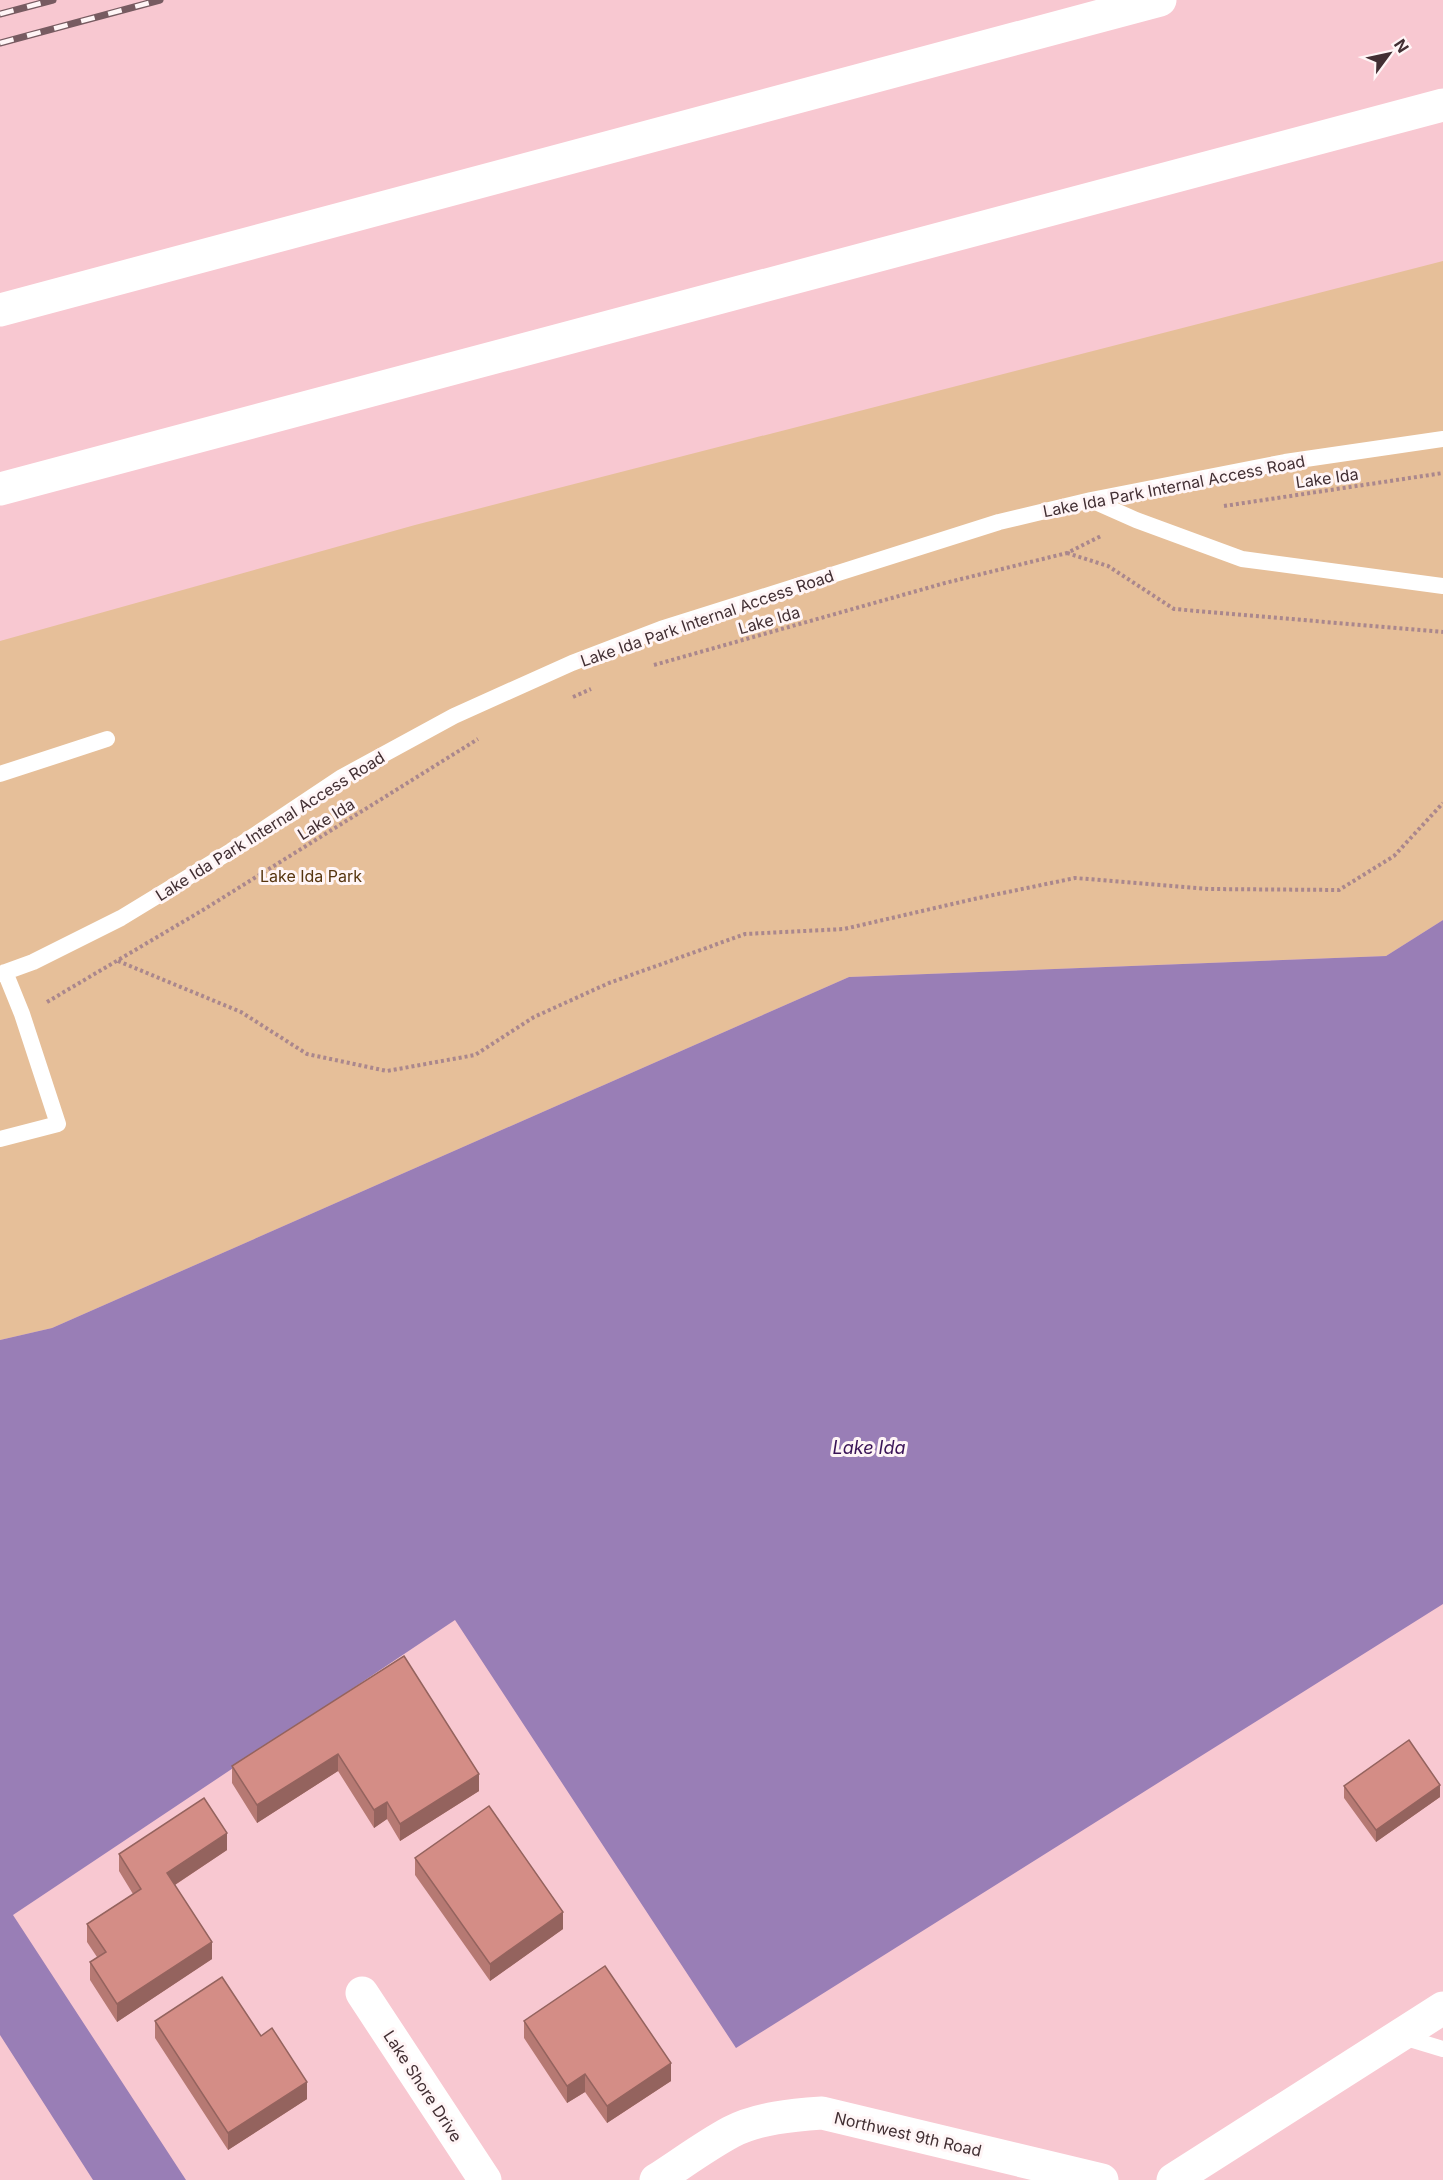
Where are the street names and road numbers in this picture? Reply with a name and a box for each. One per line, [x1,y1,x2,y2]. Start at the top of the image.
street label: Lake Ida Park Internal Access Road [1041,451,1307,521]
street label: Lake Ida [1294,464,1360,492]
street label: Lake Ida Park Internal Access Road [578,566,836,670]
street label: Lake Ida [736,602,802,638]
street label: Lake Ida Park Internal Access Road [152,747,388,905]
street label: Lake Ida [294,794,358,844]
street label: Lake Shore Drive [380,2027,466,2145]
street label: Northwest 9th Road [832,2107,984,2161]

